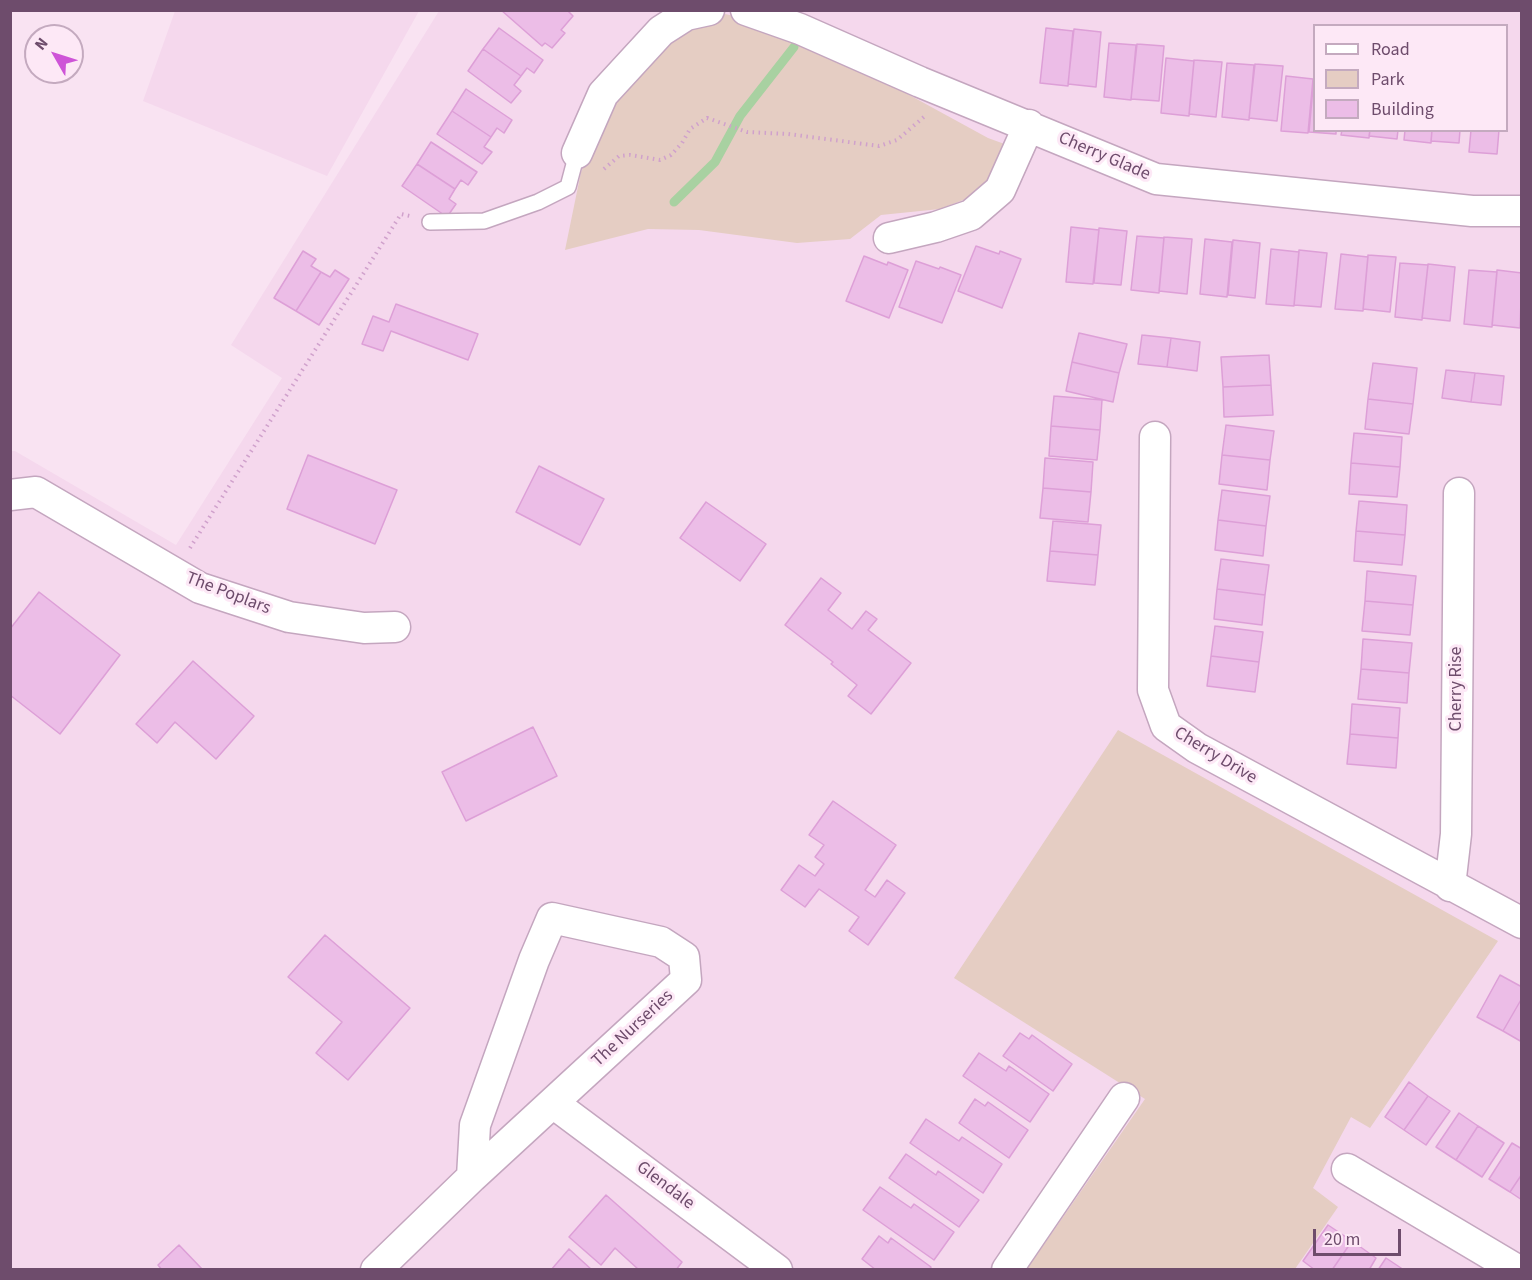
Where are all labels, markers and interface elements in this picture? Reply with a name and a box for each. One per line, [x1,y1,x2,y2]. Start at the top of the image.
north arrow [24,24,84,84]
legend [1313,24,1508,132]
text: N [30,33,53,55]
text: Road [1371,37,1410,62]
text: Park [1371,67,1405,92]
text: Building [1371,97,1434,122]
street label: Cherry Glade [1055,128,1153,186]
street label: The Poplars [183,568,273,620]
street label: Cherry Rise [1446,646,1468,732]
street label: Cherry Drive [1170,723,1260,789]
street label: The Nurseries [588,986,678,1072]
street label: Glendale [632,1157,698,1215]
scale bar [1316,1217,1404,1255]
text: 20 m [1324,1227,1360,1252]

